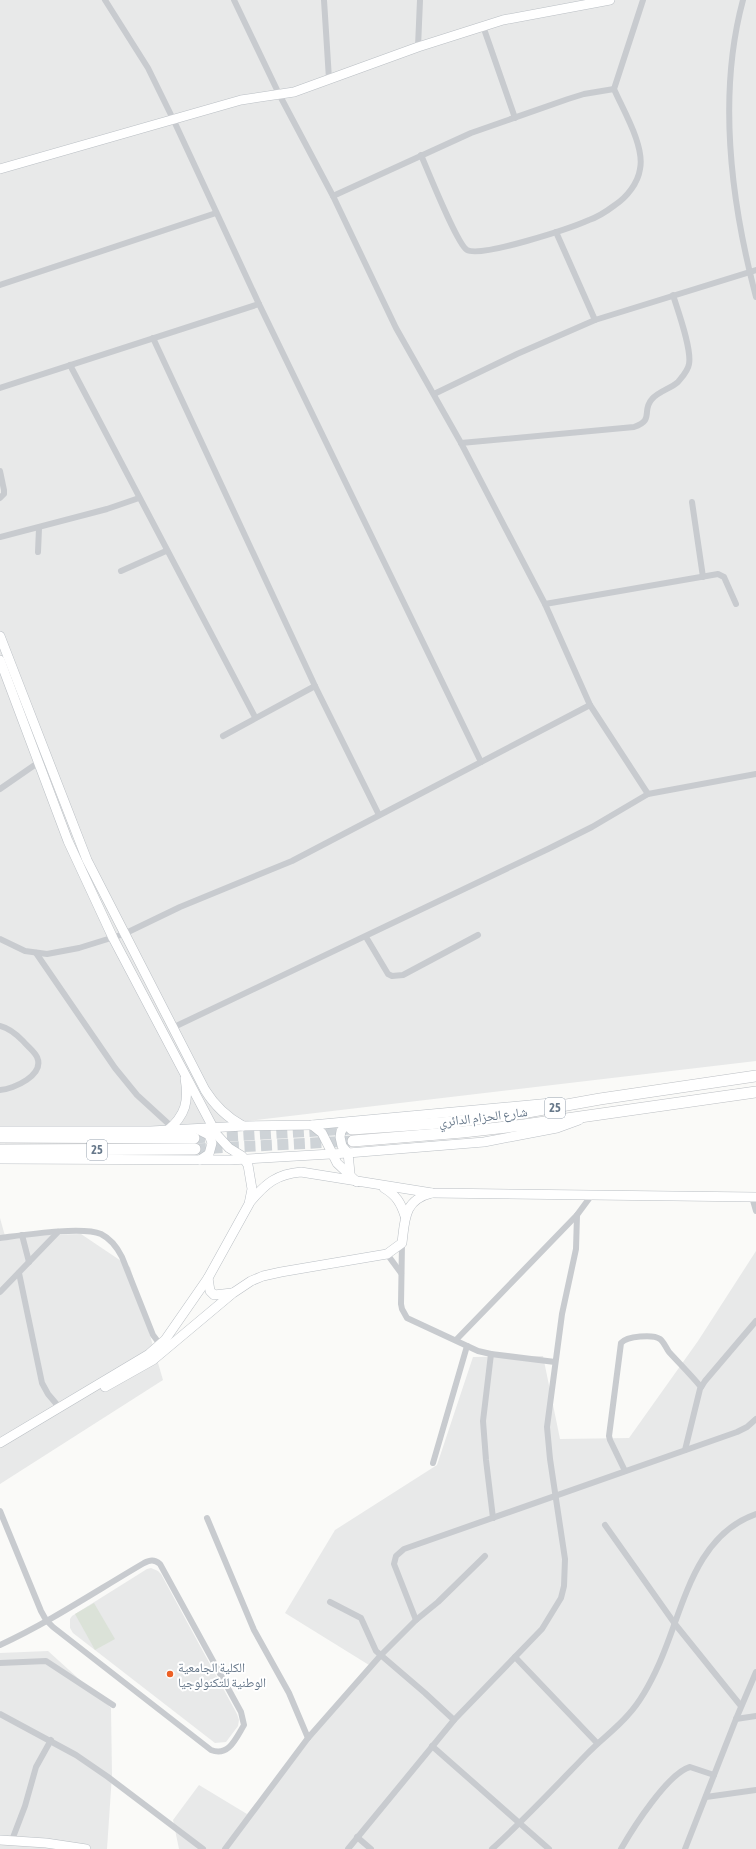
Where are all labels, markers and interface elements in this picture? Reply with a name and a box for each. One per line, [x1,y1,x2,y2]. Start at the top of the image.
road number: 25 [545,1098,565,1118]
street label: شارع الحزام الدائري [438,1104,529,1133]
road number: 25 [87,1140,107,1160]
place label: الكلية الجامعية الوطنية للتكنولوجيا [178,1660,266,1691]
marker: الكلية الجامعية الوطنية للتكنولوجيا [165,1669,175,1679]

